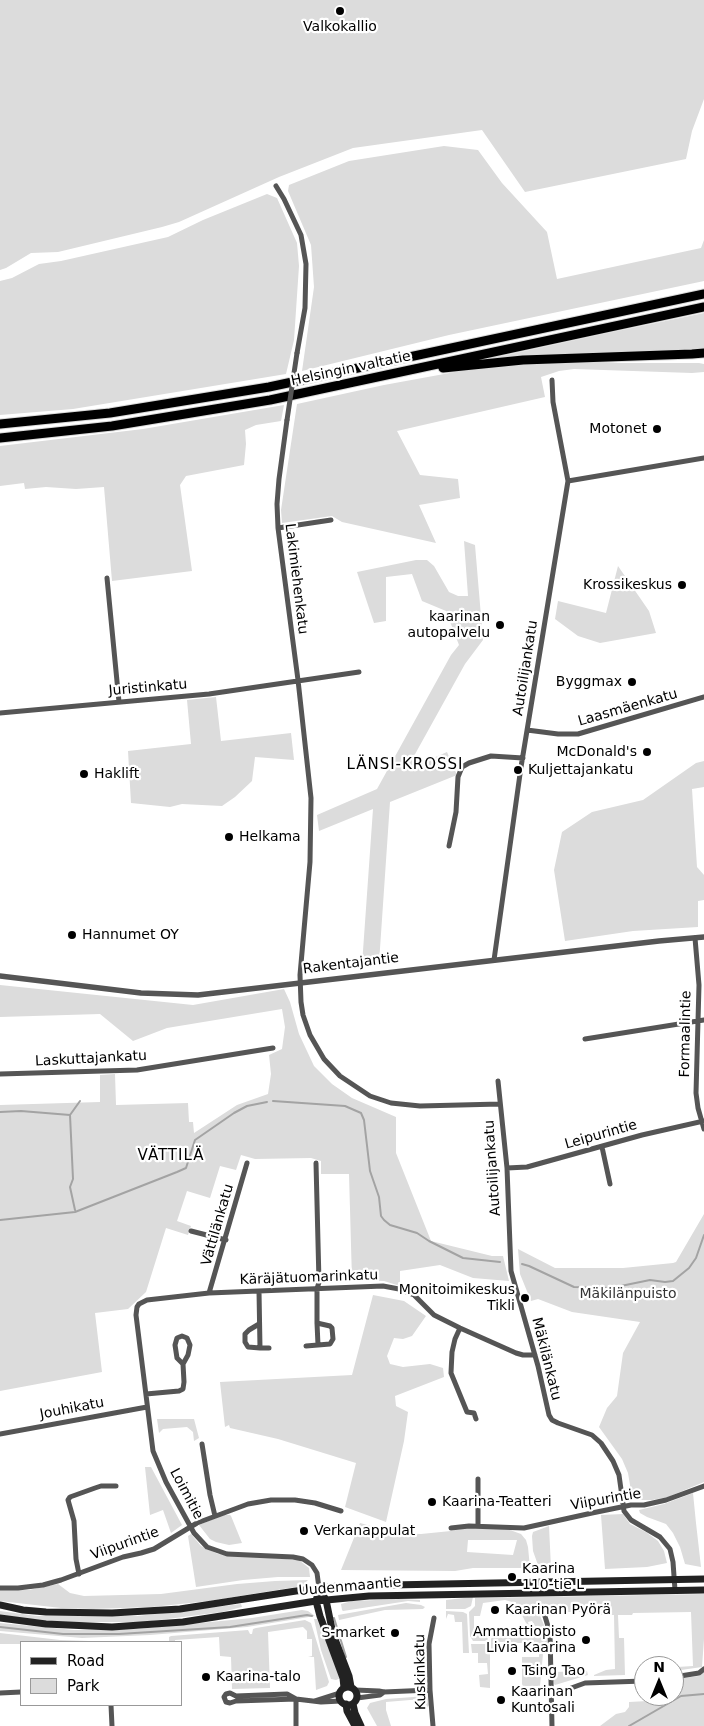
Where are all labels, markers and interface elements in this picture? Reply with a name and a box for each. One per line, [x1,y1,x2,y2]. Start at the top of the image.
marker: Valkokallio [334,5,346,17]
place label: Valkokallio [303,19,377,35]
street label: Helsingin valtatie [290,348,412,390]
place label: Motonet [589,421,647,437]
marker: Motonet [651,423,663,435]
street label: Lakimiehenkatu [281,523,311,635]
place label: Krossikeskus [583,577,672,593]
marker: Krossikeskus [676,579,688,591]
place label: kaarinan autopalvelu [407,609,490,642]
marker: kaarinan autopalvelu [494,619,506,631]
street label: Autoilijankatu [510,619,542,717]
place label: Byggmax [556,674,622,690]
street label: Juristinkatu [108,676,188,700]
marker: Byggmax [626,676,638,688]
street label: Laasmäenkatu [576,686,680,730]
place label: McDonald's [557,744,637,760]
marker: McDonald's [641,746,653,758]
district label: LÄNSI-KROSSI [345,756,465,774]
place label: Kuljettajankatu [528,762,633,778]
marker: Kuljettajankatu [512,764,524,776]
place label: Haklift [94,766,139,782]
marker: Haklift [78,768,90,780]
place label: Helkama [239,829,301,845]
marker: Helkama [223,831,235,843]
place label: Hannumet OY [82,927,179,943]
marker: Hannumet OY [66,929,78,941]
street label: Rakentajantie [302,950,400,978]
street label: Formaalintie [677,990,695,1078]
street label: Laskuttajankatu [35,1048,147,1070]
street label: Leipurintie [563,1117,639,1153]
street label: Autoilijankatu [481,1119,505,1217]
district label: VÄTTILÄ [137,1147,205,1165]
street label: Vättilänkatu [198,1182,238,1268]
street label: Käräjätuomarinkatu [239,1267,379,1289]
place label: Monitoimikeskus Tikli [399,1282,515,1314]
park label: Mäkilänpuisto [580,1286,676,1302]
marker: Monitoimikeskus Tikli [519,1292,531,1304]
street label: Mäkilänkatu [528,1316,564,1402]
street label: Jouhikatu [38,1395,106,1423]
street label: Loimitie [166,1466,206,1522]
street label: Viipurintie [569,1486,643,1514]
place label: Kaarina-Teatteri [442,1494,552,1510]
marker: Kaarina-Teatteri [426,1496,438,1508]
place label: Verkanappulat [314,1523,415,1539]
street label: Viipurintie [89,1524,161,1564]
marker: Verkanappulat [298,1525,310,1537]
place label: Kaarina 110-tie L [522,1561,584,1594]
marker: Kaarina 110-tie L [506,1571,518,1583]
street label: Uudenmaantie [298,1574,402,1600]
place label: Kaarinan Pyörä [505,1602,611,1618]
marker: Kaarinan Pyörä [489,1604,501,1616]
place label: Ammattiopisto Livia Kaarina [473,1624,576,1656]
place label: S-market [321,1625,385,1641]
marker: S-market [389,1627,401,1639]
street label: Kuskinkatu [412,1634,430,1710]
marker: Ammattiopisto Livia Kaarina [580,1634,592,1646]
legend [20,1641,182,1706]
text: Road [67,1652,105,1670]
north arrow [634,1656,684,1706]
text: N [653,1659,665,1675]
place label: Tsing Tao [522,1663,585,1679]
marker: Tsing Tao [506,1665,518,1677]
place label: Kaarina-talo [216,1669,301,1685]
marker: Kaarina-talo [200,1671,212,1683]
text: Park [67,1677,99,1695]
place label: Kaarinan Kuntosali [511,1684,575,1716]
marker: Kaarinan Kuntosali [495,1694,507,1706]

